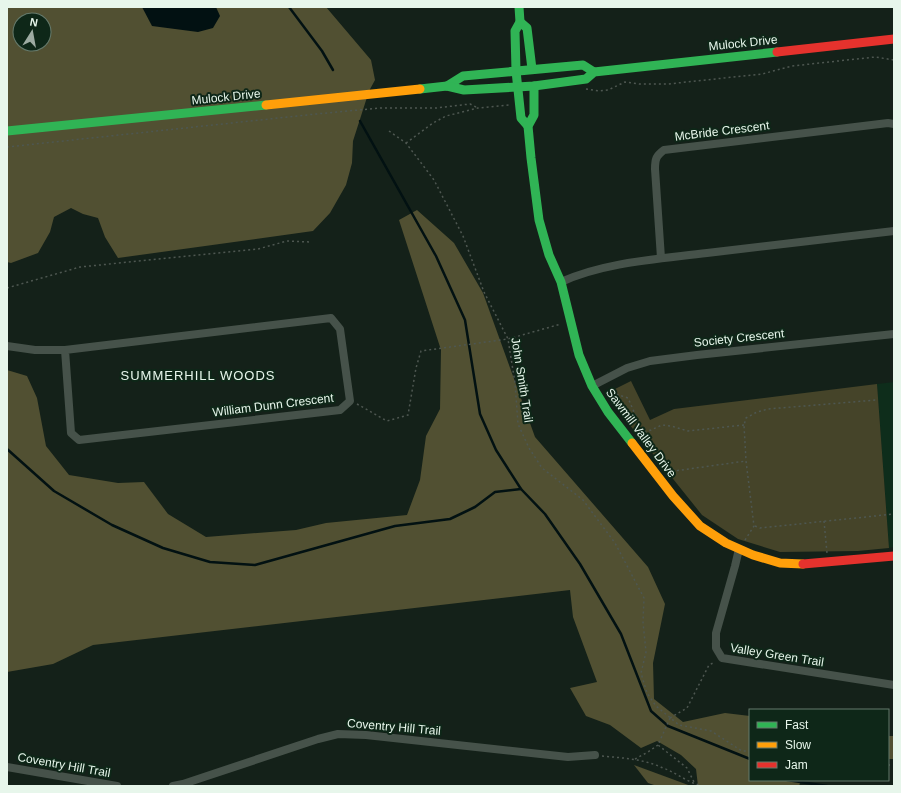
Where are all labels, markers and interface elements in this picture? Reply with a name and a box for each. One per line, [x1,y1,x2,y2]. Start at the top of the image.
north arrow [12,12,52,52]
text: N [29,16,39,29]
street label: Mulock Drive [708,32,779,54]
street label: Mulock Drive [191,86,262,108]
street label: McBride Crescent [674,118,771,144]
street label: Society Crescent [693,326,785,350]
street label: John Smith Trail [508,336,536,424]
district label: SUMMERHILL WOODS [121,368,275,383]
street label: Sawmill Valley Drive [603,386,679,481]
street label: William Dunn Crescent [212,391,335,419]
street label: Valley Green Trail [729,641,825,669]
legend [749,709,889,781]
street label: Coventry Hill Trail [347,716,441,738]
text: Fast [785,718,809,732]
text: Slow [785,738,811,752]
street label: Coventry Hill Trail [16,750,112,780]
text: Jam [785,758,808,772]

